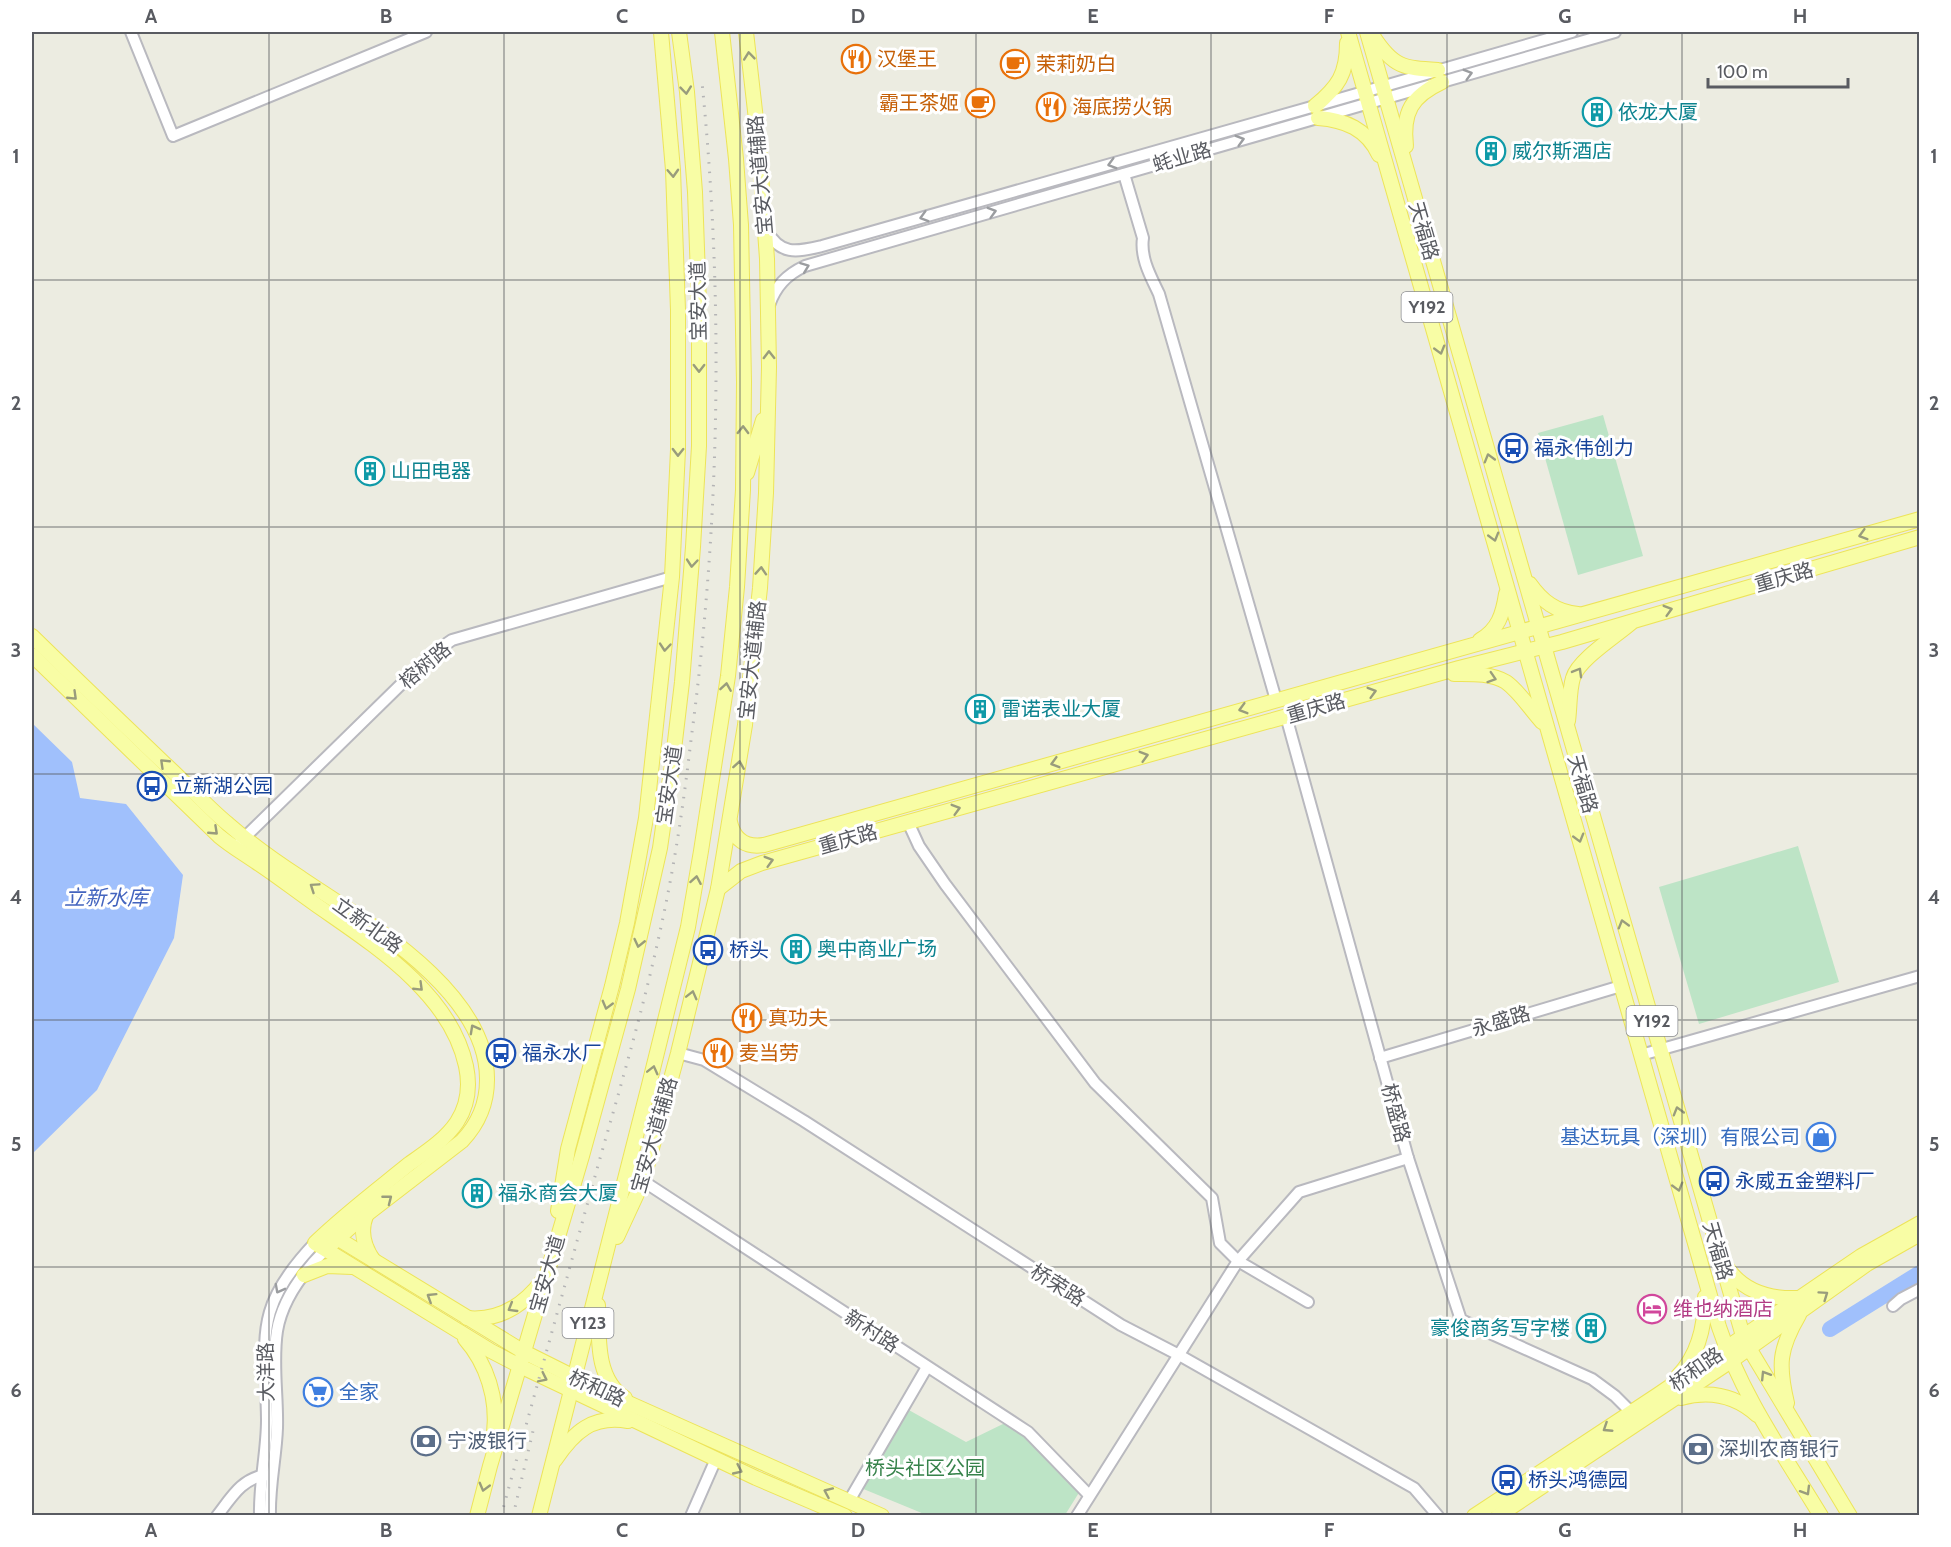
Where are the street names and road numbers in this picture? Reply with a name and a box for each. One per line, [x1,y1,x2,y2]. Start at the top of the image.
street label: 宝安大道辅路 [743,114,777,236]
street label: 蚝业路 [1150,137,1214,177]
street label: 天福路 [1404,199,1444,263]
street label: 宝安大道 [685,261,711,341]
road number: Y192 [1402,292,1452,322]
street label: 重庆路 [1752,557,1816,597]
street label: 宝安大道辅路 [734,599,770,721]
street label: 榕树路 [394,637,456,693]
street label: 重庆路 [1284,688,1348,728]
street label: 宝安大道 [652,744,686,826]
street label: 天福路 [1563,752,1603,816]
street label: 重庆路 [816,819,880,859]
street label: 立新北路 [329,892,407,958]
street label: 永盛路 [1469,1001,1533,1041]
road number: Y192 [1626,1006,1678,1036]
street label: 宝安大道辅路 [626,1074,682,1196]
street label: 桥盛路 [1377,1081,1415,1145]
street label: 天福路 [1698,1219,1738,1283]
street label: 宝安大道 [524,1232,570,1316]
street label: 桥荣路 [1026,1259,1090,1311]
street label: 新村路 [840,1305,904,1357]
road number: Y123 [562,1308,614,1338]
street label: 大洋路 [253,1342,279,1402]
street label: 桥和路 [1665,1342,1727,1396]
street label: 桥和路 [565,1364,629,1412]

